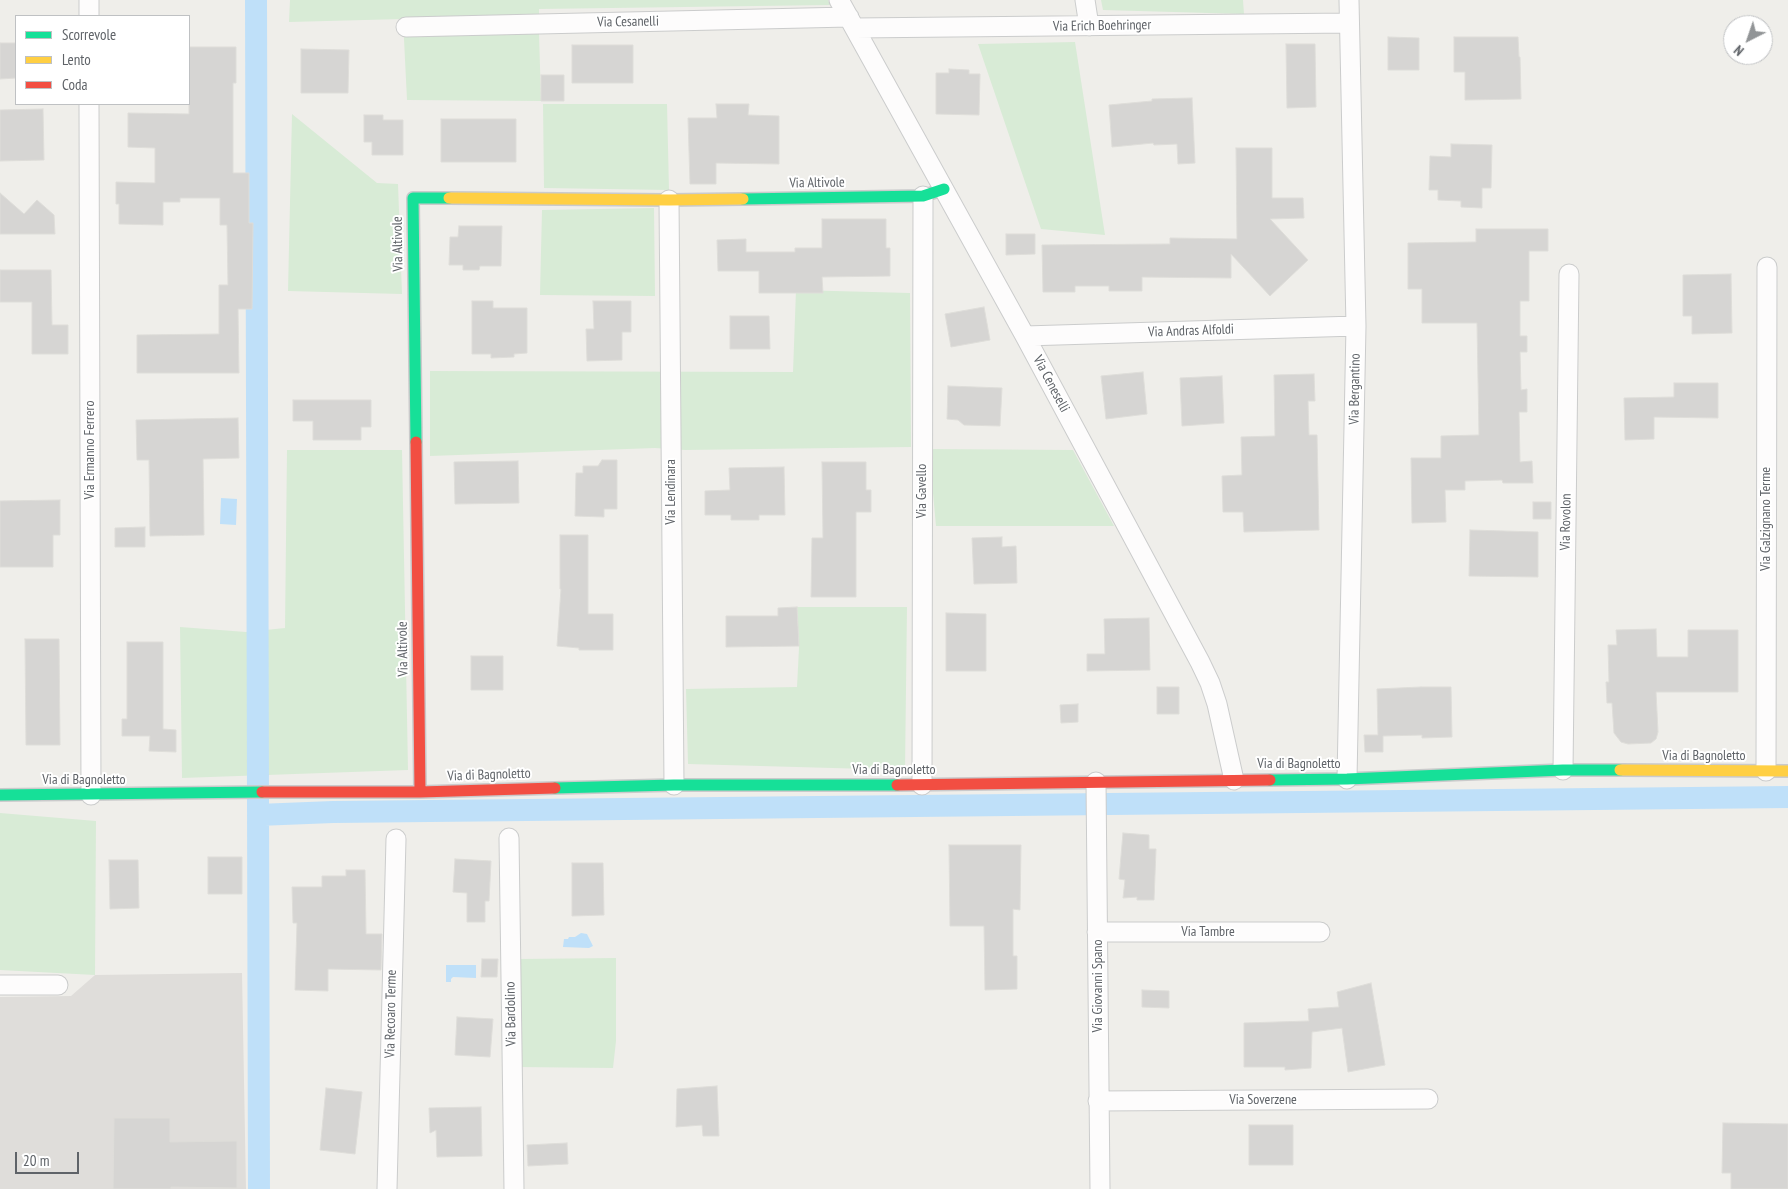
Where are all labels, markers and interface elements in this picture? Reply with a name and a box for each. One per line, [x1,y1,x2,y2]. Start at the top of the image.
street label: Via Cesanelli [597,13,659,31]
legend [15,15,190,105]
north arrow [1723,15,1773,65]
street label: Via Erich Boehringer [1053,17,1151,35]
text: Scorrevole [62,25,116,44]
text: N [1730,41,1748,60]
text: Lento [62,50,91,69]
text: Coda [62,75,87,94]
street label: Via Altivole [789,174,845,192]
street label: Via Altivole [389,216,407,272]
street label: Via Andras Alfoldi [1148,321,1234,341]
street label: Via Ceneselli [1029,353,1073,415]
street label: Via Bergantino [1346,353,1364,425]
street label: Via Ermanno Ferrero [82,401,98,499]
street label: Via Lendinara [663,459,679,525]
street label: Via Gavello [914,464,930,518]
street label: Via Galzignano Terme [1758,467,1774,571]
street label: Via Rovolon [1557,493,1575,551]
street label: Via Altivole [394,621,412,677]
street label: Via di Bagnoletto [1662,748,1746,764]
street label: Via di Bagnoletto [1257,756,1341,772]
street label: Via di Bagnoletto [852,762,936,778]
street label: Via di Bagnoletto [447,765,531,785]
street label: Via di Bagnoletto [42,772,126,788]
street label: Via Tambre [1181,924,1235,940]
street label: Via Giovanni Spano [1090,939,1106,1033]
street label: Via Recoaro Terme [382,970,400,1058]
street label: Via Bardolino [502,981,520,1047]
street label: Via Soverzene [1229,1092,1297,1108]
scale bar [18,1142,81,1174]
text: 20 m [23,1151,49,1170]

